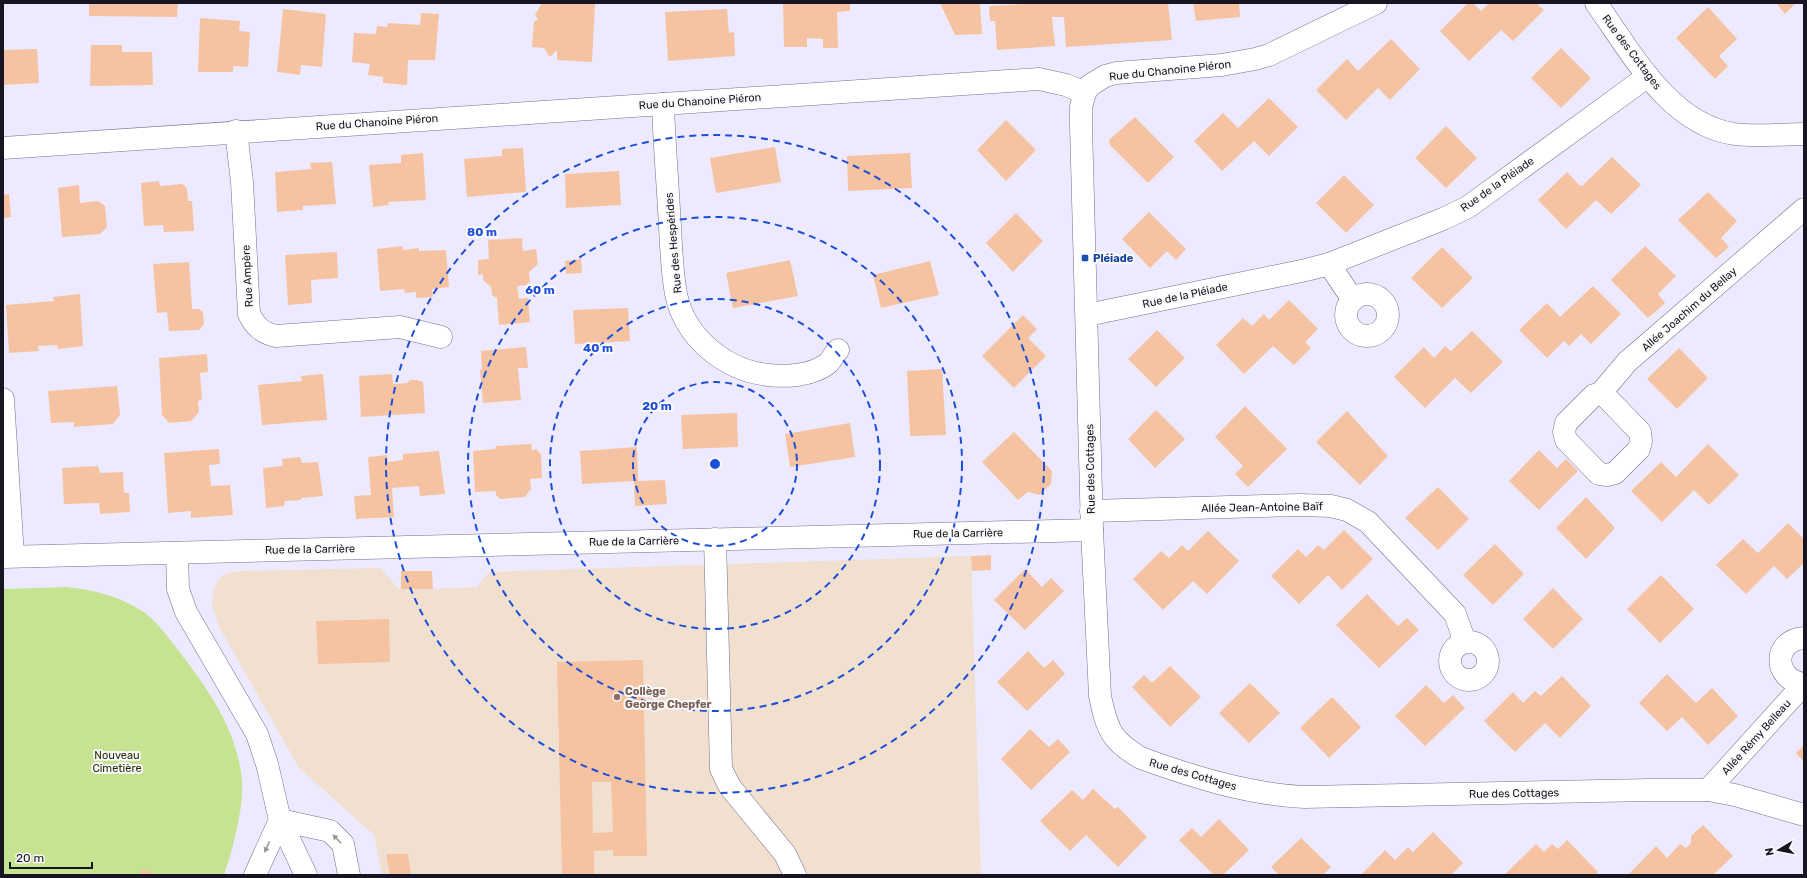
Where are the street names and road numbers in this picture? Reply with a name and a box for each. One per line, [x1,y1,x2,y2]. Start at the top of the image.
street label: Rue des Cottages [1599,12,1664,93]
street label: Rue du Chanoine Piéron [1108,58,1232,83]
street label: Rue du Chanoine Piéron [638,91,762,112]
street label: Rue du Chanoine Piéron [315,112,439,133]
street label: Rue de la Pléiade [1458,154,1537,215]
street label: Rue des Hespérides [663,192,684,294]
street label: Rue Ampère [239,244,256,308]
street label: Allée Joachim du Bellay [1639,265,1740,354]
street label: Rue de la Pléiade [1141,280,1229,311]
street label: Rue des Cottages [1083,423,1098,514]
street label: Allée Jean-Antoine Baïf [1201,500,1324,515]
street label: Rue de la Carrière [913,526,1003,541]
street label: Rue de la Carrière [589,534,679,549]
street label: Rue de la Carrière [265,542,355,557]
street label: Allée Rémy Belleau [1719,697,1794,778]
street label: Rue des Cottages [1148,756,1238,793]
street label: Rue des Cottages [1469,786,1560,801]

